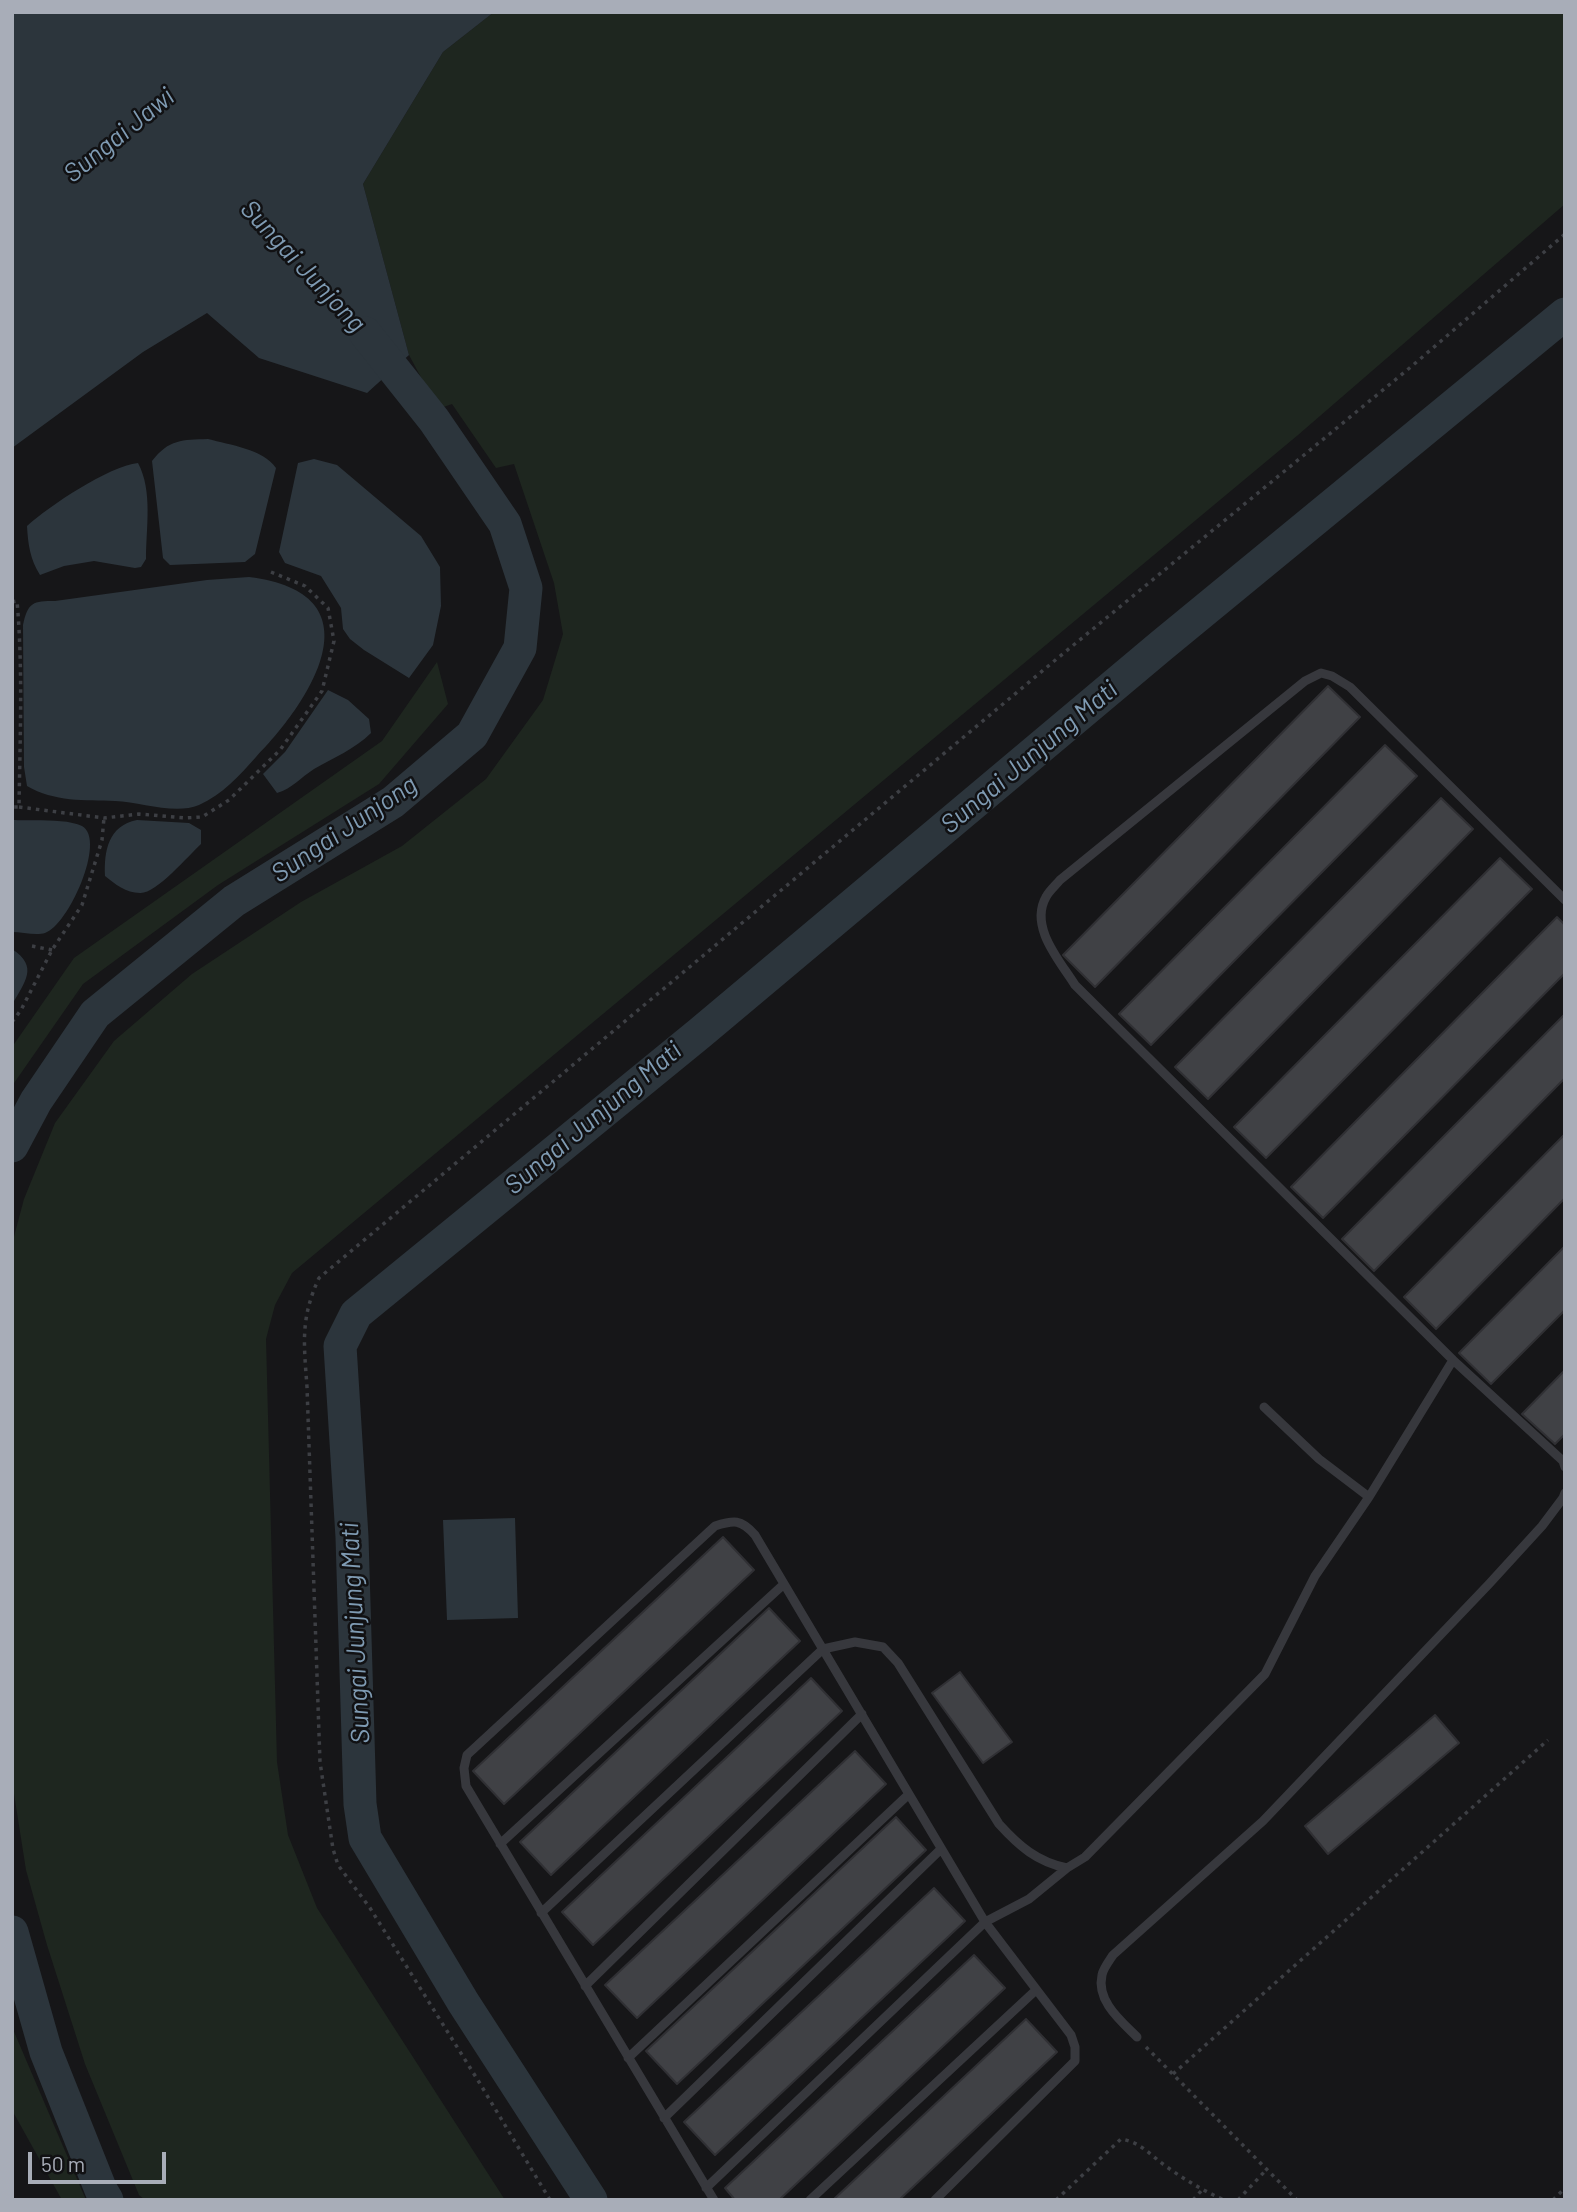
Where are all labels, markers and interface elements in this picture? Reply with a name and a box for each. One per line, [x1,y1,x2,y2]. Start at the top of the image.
water label: Sungai Jawi [57,81,181,189]
water label: Sungai Junjong [234,193,372,339]
water label: Sungai Junjung Mati [934,674,1124,840]
water label: Sungai Junjong [265,769,423,889]
water label: Sungai Junjung Mati [498,1035,688,1201]
water label: Sungai Junjung Mati [334,1522,376,1744]
scale bar [32,2138,170,2182]
text: 50 m [41,2151,85,2176]

